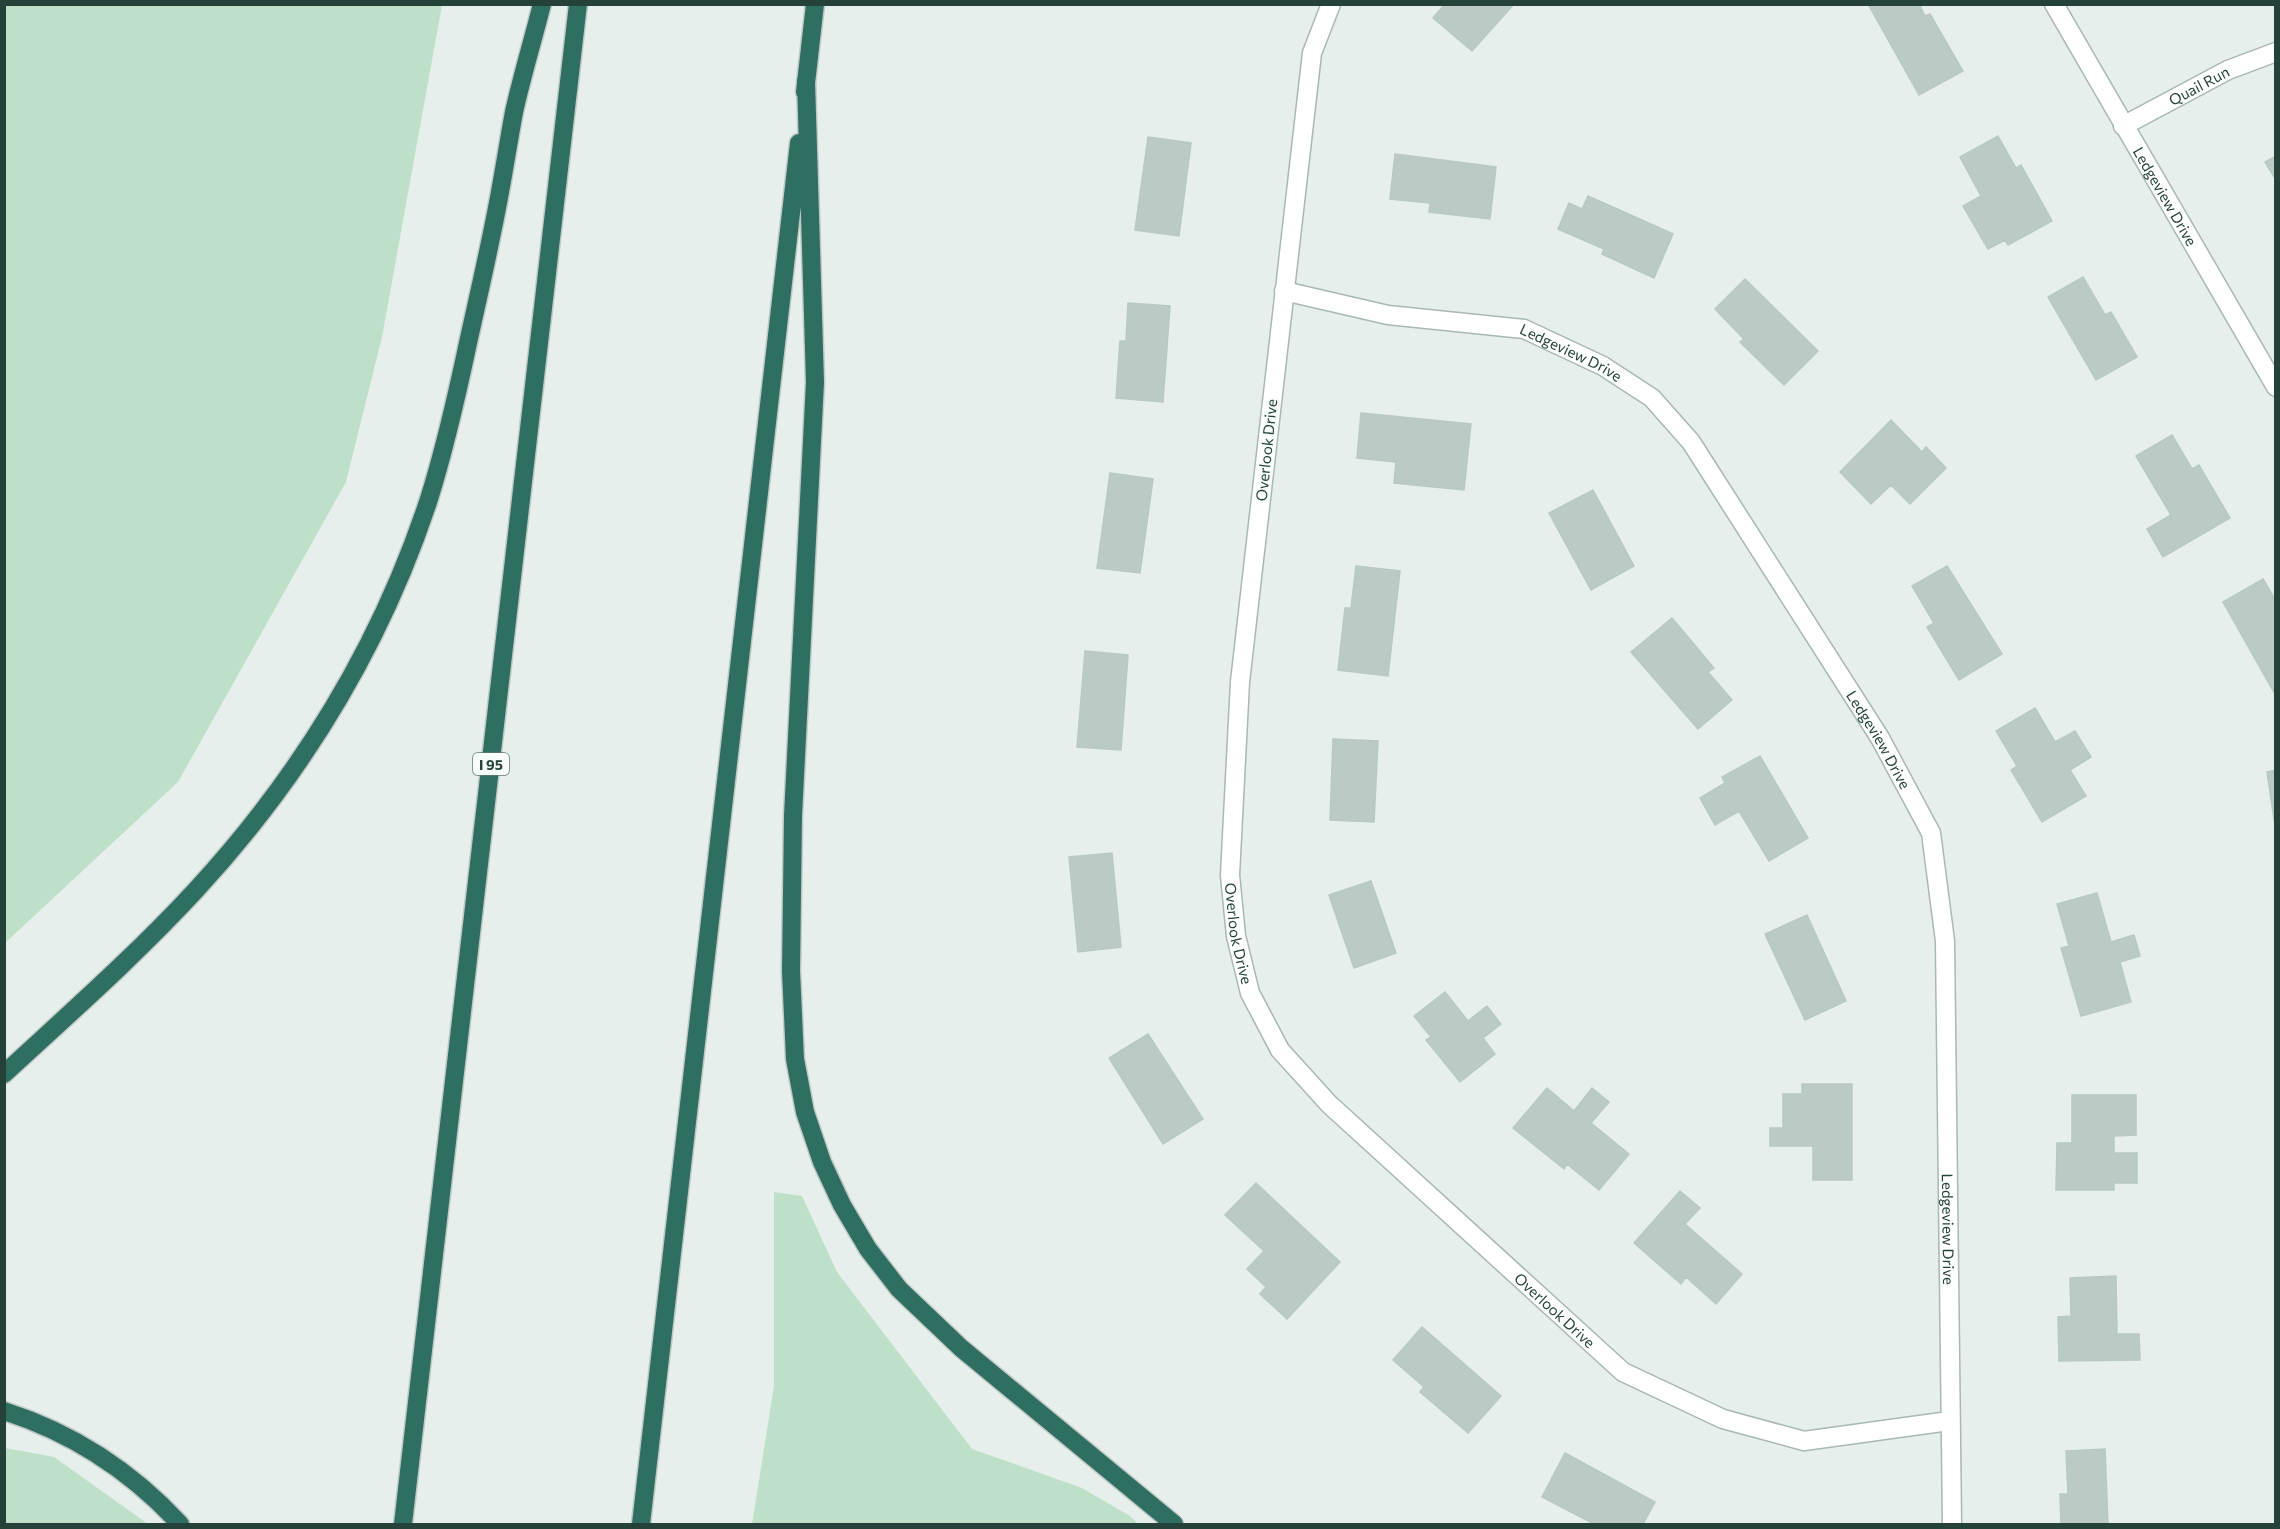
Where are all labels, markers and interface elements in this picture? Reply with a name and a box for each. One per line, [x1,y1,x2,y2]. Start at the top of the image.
street label: Quail Run [2166,62,2232,109]
street label: Ledgeview Drive [2130,143,2201,249]
street label: Ledgeview Drive [1517,320,1626,385]
street label: Overlook Drive [1252,398,1280,502]
street label: Ledgeview Drive [1843,687,1915,792]
road number: I 95 [473,753,509,775]
street label: Overlook Drive [1222,882,1256,986]
street label: Ledgeview Drive [1939,1173,1958,1285]
street label: Overlook Drive [1511,1269,1599,1351]

